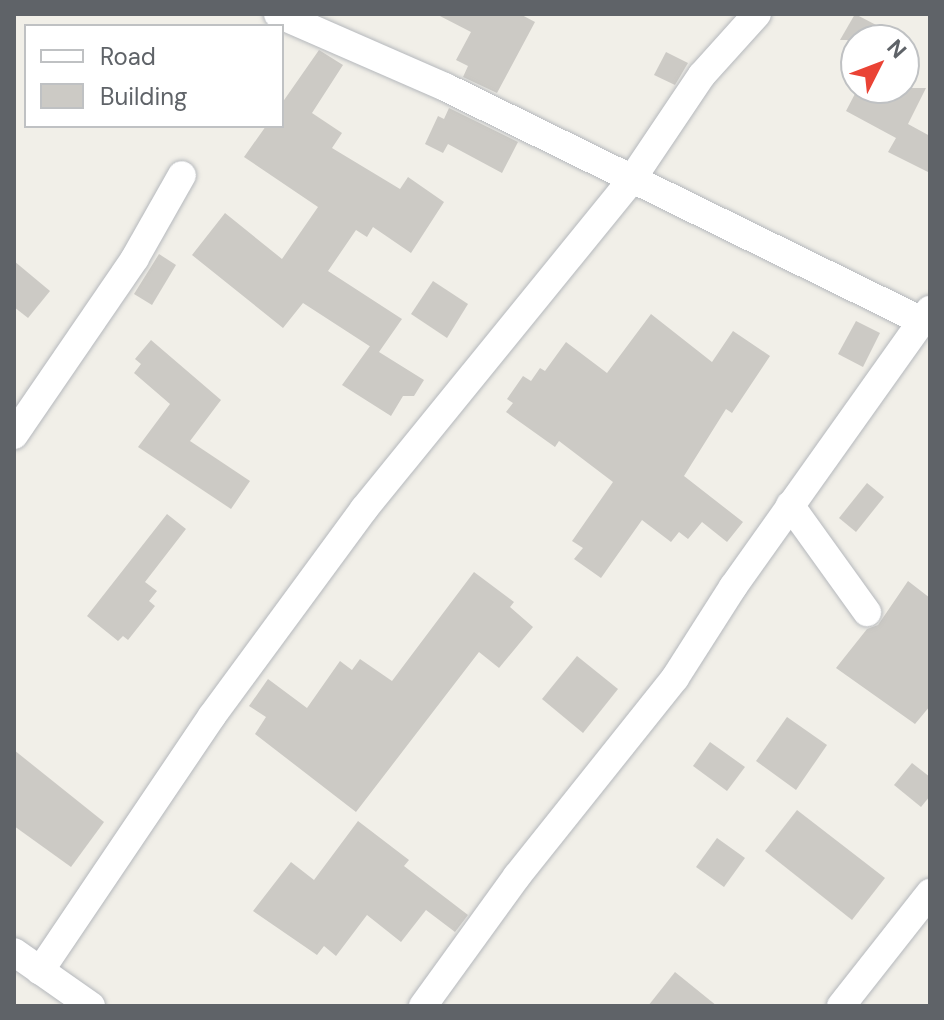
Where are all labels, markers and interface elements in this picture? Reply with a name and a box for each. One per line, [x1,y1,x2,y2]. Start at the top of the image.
legend [24,24,284,128]
north arrow [840,24,920,104]
text: N [881,33,913,65]
text: Road [100,41,156,72]
text: Building [100,81,187,112]

